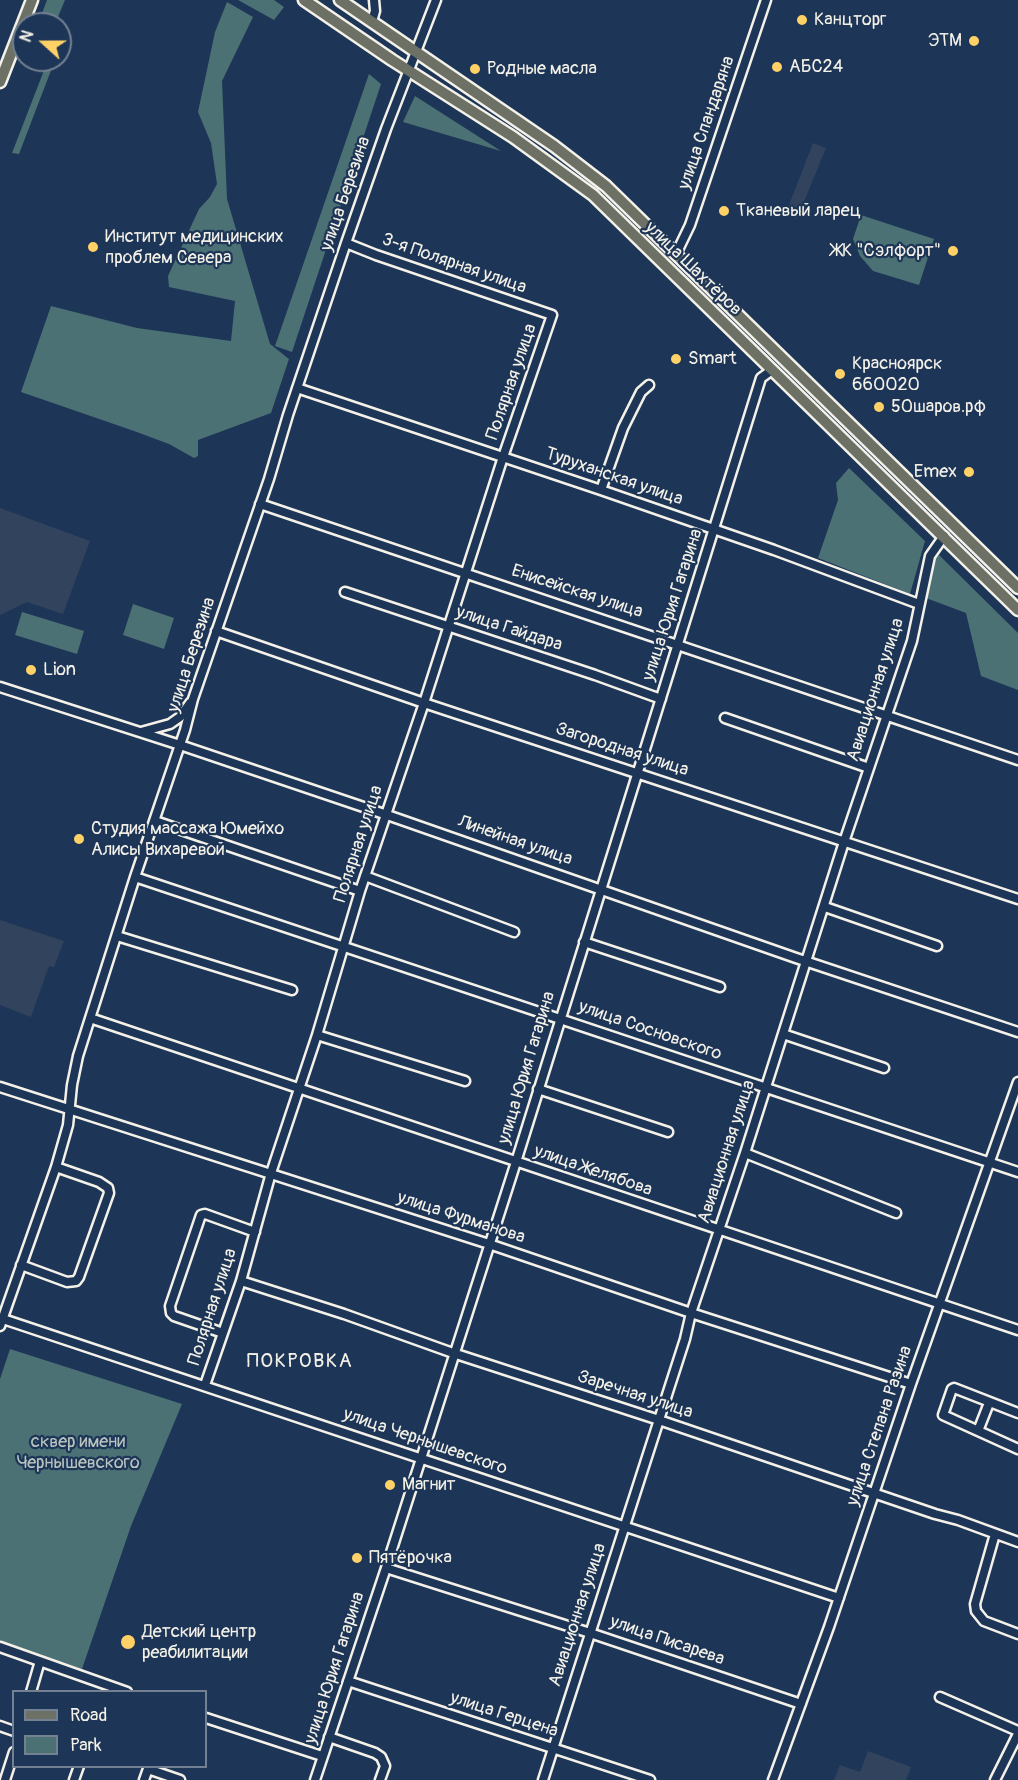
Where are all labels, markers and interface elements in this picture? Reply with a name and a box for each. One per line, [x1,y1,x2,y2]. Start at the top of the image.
place label: Канцторг [814,9,886,31]
north arrow [12,12,72,72]
marker: Канцторг [795,13,809,27]
text: N [16,28,38,45]
place label: ЭТМ [928,30,962,52]
marker: ЭТМ [967,34,981,48]
street label: улица Спандаряна [674,53,740,193]
place label: АБС24 [789,56,843,78]
place label: Родные масла [487,58,597,80]
marker: АБС24 [770,60,784,74]
marker: Родные масла [468,62,482,76]
street label: улица Березина [316,134,376,254]
place label: Тканевый ларец [736,200,861,222]
marker: Тканевый ларец [717,204,731,218]
street label: улица Шахтёров [640,217,746,321]
place label: Институт медицинских проблем Севера [105,226,283,268]
street label: 3-я Полярная улица [379,229,529,299]
marker: Институт медицинских проблем Севера [86,240,100,254]
place label: ЖК "Сэлфорт" [831,240,941,262]
marker: ЖК "Сэлфорт" [946,244,960,258]
street label: Полярная улица [482,321,542,443]
place label: Smart [688,348,737,370]
marker: Smart [669,352,683,366]
place label: Красноярск 660020 [852,353,942,395]
marker: Красноярск 660020 [833,367,847,381]
place label: 50шаров.рф [891,396,986,418]
marker: 50шаров.рф [872,400,886,414]
street label: Туруханская улица [542,443,686,511]
place label: Emex [914,461,957,483]
marker: Emex [962,465,976,479]
street label: улица Юрия Гагарина [638,526,708,684]
street label: Енисейская улица [509,561,645,623]
street label: улица Березина [163,595,221,715]
street label: улица Гайдара [453,602,565,656]
street label: Авиационная улица [843,616,909,764]
place label: Lion [43,659,76,681]
marker: Lion [24,663,38,677]
street label: Загородная улица [553,718,691,782]
street label: Полярная улица [330,783,388,905]
street label: Линейная улица [455,811,575,871]
place label: Студия массажа Юмейхо Алисы Вихаревой [91,818,284,860]
marker: Студия массажа Юмейхо Алисы Вихаревой [72,832,86,846]
street label: улица Юрия Гагарина [494,989,560,1147]
street label: улица Сосновского [576,996,724,1066]
street label: Авиационная улица [694,1078,760,1226]
street label: улица Желябова [531,1141,655,1201]
street label: улица Фурманова [394,1187,528,1249]
street label: Полярная улица [184,1246,242,1368]
street label: улица Степана Разина [842,1343,918,1509]
district label: ПОКРОВКА [247,1350,353,1374]
street label: Заречная улица [575,1366,695,1424]
street label: улица Чернышевского [340,1404,510,1480]
park label: сквер имени Чернышевского [16,1431,140,1474]
place label: Магнит [402,1474,455,1496]
marker: Магнит [383,1478,397,1492]
street label: Авиационная улица [545,1541,611,1689]
place label: Пятёрочка [369,1547,452,1569]
marker: Пятёрочка [350,1551,364,1565]
street label: улица Юрия Гагарина [300,1589,370,1747]
street label: улица Писарева [607,1611,727,1671]
place label: Детский центр реабилитации [142,1621,256,1664]
marker: Детский центр реабилитации [119,1633,137,1651]
street label: улица Герцена [447,1687,561,1743]
legend [12,1690,207,1768]
text: Road [70,1704,107,1727]
text: Park [70,1734,102,1757]

